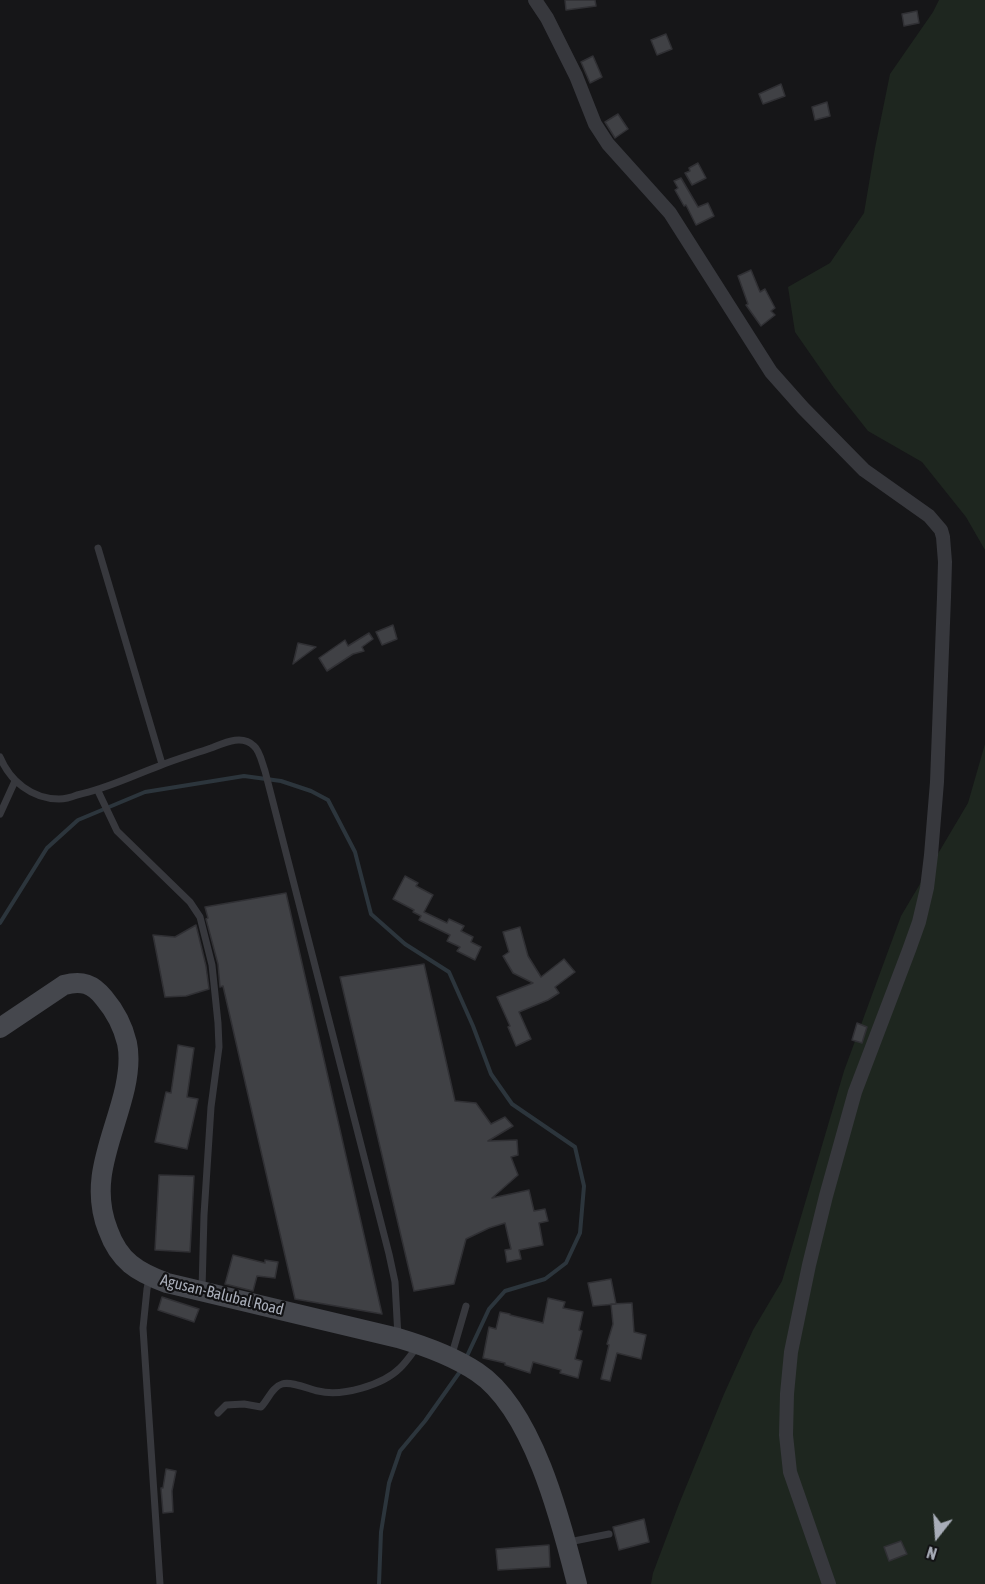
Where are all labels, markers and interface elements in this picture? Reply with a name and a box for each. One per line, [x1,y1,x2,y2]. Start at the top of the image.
street label: Agusan-Balubal Road [158,1270,286,1320]
north arrow [907,1506,967,1566]
text: N [925,1543,939,1563]

